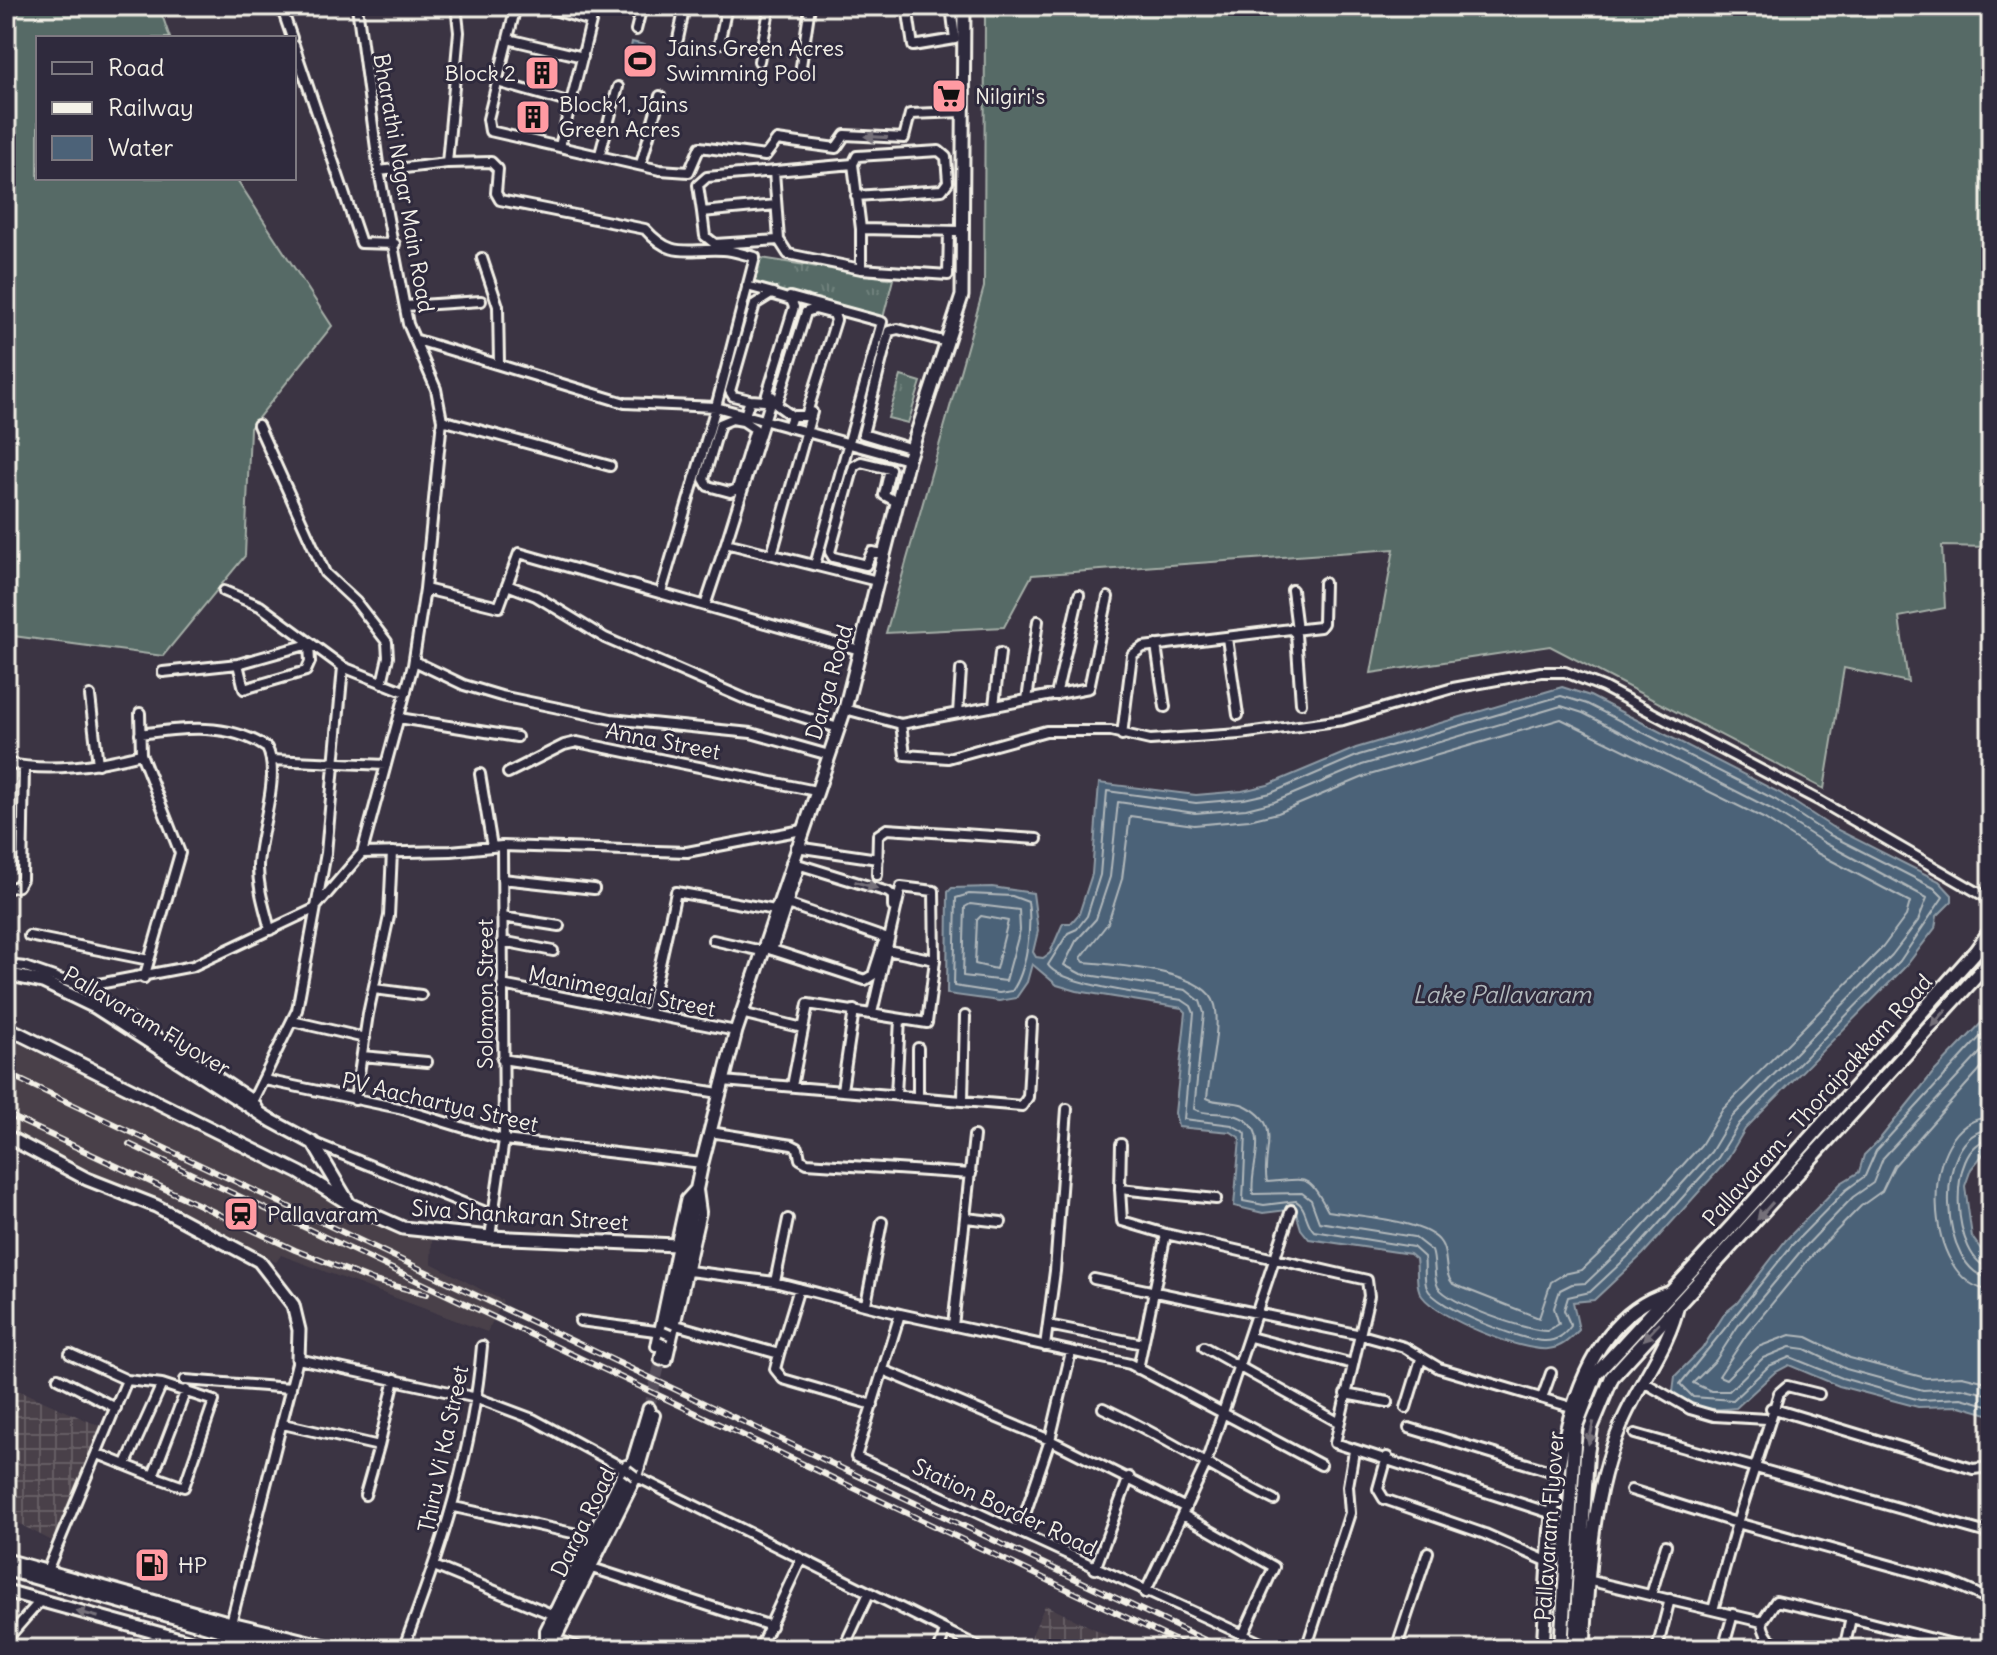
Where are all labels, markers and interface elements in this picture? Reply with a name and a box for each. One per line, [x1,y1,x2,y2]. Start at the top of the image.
place label: Jains Green Acres Swimming Pool [666,34,844,87]
legend [36,36,296,180]
sports icon: Jains Green Acres Swimming Pool [621,42,659,80]
street label: Bharathi Nagar Main Road [367,51,441,315]
text: Road [108,52,164,82]
building icon: Block 2 [523,54,561,92]
place label: Block 2 [445,59,516,87]
supermarket icon: Nilgiri's [930,77,968,115]
place label: Nilgiri's [975,82,1045,110]
place label: Block 1, Jains Green Acres [559,90,688,143]
text: Railway [108,92,194,122]
building icon: Block 1, Jains Green Acres [514,98,552,136]
one-way arrow [863,130,888,143]
text: Water [108,132,173,162]
street label: Darga Road [799,621,859,743]
street label: Anna Street [603,716,723,766]
one-way arrow [854,879,878,892]
street label: Solomon Street [471,919,499,1069]
street label: Manimegalai Street [526,959,718,1023]
street label: Pallavaram Flyover [58,960,236,1082]
street label: Pallavaram - Thoraipakkam Road [1696,968,1938,1232]
water label: Lake Pallavaram [1413,979,1592,1009]
one-way arrow [1931,1008,1949,1027]
street label: PV Aachartya Street [339,1066,541,1138]
street label: Siva Shankaran Street [411,1193,629,1237]
station icon: Pallavaram [222,1195,260,1233]
place label: Pallavaram [267,1200,378,1228]
one-way arrow [1756,1201,1774,1220]
one-way arrow [1642,1323,1660,1342]
street label: Thiru Vi Ka Street [412,1363,474,1535]
one-way arrow [1584,1420,1597,1445]
street label: Pallavaram Flyover [1528,1430,1570,1622]
street label: Station Border Road [908,1452,1102,1562]
street label: Darga Road [544,1463,622,1581]
fuel station icon: HP [133,1546,171,1584]
place label: HP [178,1551,207,1579]
one-way arrow [74,1608,99,1620]

